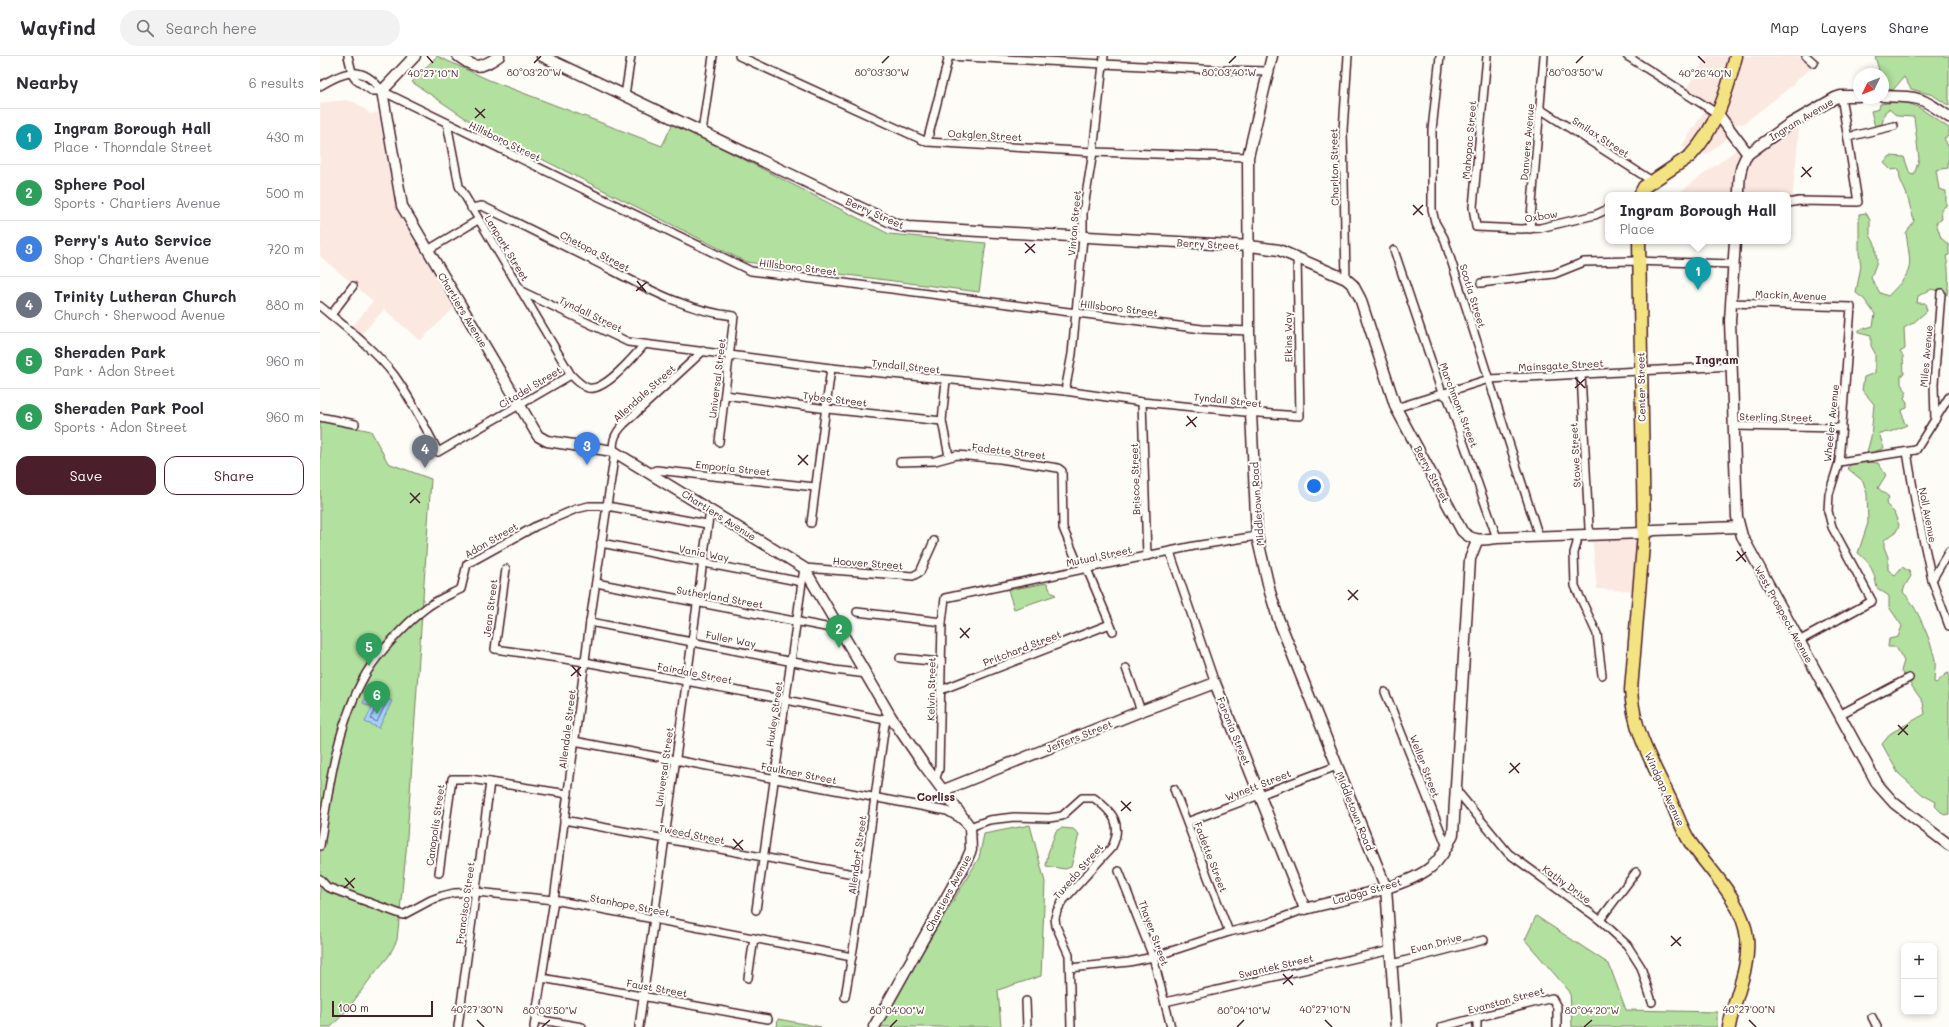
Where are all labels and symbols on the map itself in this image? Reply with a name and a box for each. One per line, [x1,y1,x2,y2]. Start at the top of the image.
text: 80°03'20"W [507,65,561,79]
text: 80°03'30"W [855,65,910,79]
text: 80°03'40"W [1202,65,1257,79]
text: 80°03'50"W [1549,65,1604,79]
text: 40°27'10"N [408,66,458,80]
text: 40°26'40"N [1679,66,1731,80]
north arrow [1853,68,1889,104]
street label: Ingram Avenue [1766,94,1836,144]
street label: Mahopac Street [1459,100,1479,180]
street label: Danvers Avenue [1517,103,1537,181]
street label: Smilax Street [1570,113,1632,161]
street label: Hillsboro Street [467,118,543,164]
street label: Oakglen Street [947,126,1023,144]
street label: Charlton Street [1326,128,1342,206]
street label: Vinton Street [1064,190,1084,256]
street label: Berry Street [844,194,906,232]
street label: Oxbow [1524,206,1559,226]
street label: Lanpark Street [482,212,532,284]
street label: Chetopa Street [558,227,632,275]
street label: Berry Street [1176,235,1240,253]
street label: Hillsboro Street [758,255,838,279]
pin: 1 [1685,257,1711,290]
street label: Scotia Street [1457,262,1489,330]
street label: Chartiers Avenue [435,270,491,350]
street label: Mackin Avenue [1755,287,1827,303]
street label: Tyndall Street [557,293,625,335]
street label: Hillsboro Street [1079,296,1159,320]
street label: Elkins Way [1281,312,1295,362]
street label: Miles Avenue [1916,324,1936,388]
street label: Universal Street [705,337,729,419]
district label: Ingram [1695,351,1739,367]
street label: Center Street [1633,352,1649,422]
street label: Tyndall Street [871,355,941,377]
street label: Mainsgate Street [1518,356,1604,374]
street label: Allendale Street [610,361,678,425]
street label: Marchmont Street [1436,361,1482,449]
street label: Citadel Street [496,363,564,411]
street label: Wheeler Avenue [1820,383,1842,463]
street label: Tybee Street [802,388,868,410]
street label: Tyndall Street [1193,389,1263,411]
street label: Sterling Street [1739,409,1813,425]
street label: Stowe Street [1566,422,1584,488]
pin: 3 [574,432,600,465]
pin: 4 [412,435,438,468]
street label: Fadette Street [971,440,1047,462]
street label: Briscoe Street [1127,443,1143,515]
street label: Berry Street [1411,443,1453,505]
street label: Emporia Street [695,457,771,479]
street label: Middletown Road [1247,462,1267,546]
your location [1304,476,1324,496]
street label: Chartiers Avenue [679,486,759,544]
street label: Noll Avenue [1916,486,1940,544]
street label: Adon Street [462,519,520,561]
street label: Vania Way [678,541,730,565]
street label: Mutual Street [1065,542,1133,570]
street label: Hoover Street [832,554,904,572]
street label: West Prospect Avenue [1751,563,1817,665]
street label: Jean Street [479,578,501,638]
street label: Sutherland Street [675,582,765,612]
pin: 2 [826,615,852,648]
street label: Fuller Way [705,627,757,651]
street label: Pritchard Street [981,627,1063,669]
pin: 5 [356,633,382,666]
street label: Kelvin Street [923,657,939,721]
street label: Fairdale Street [656,659,734,687]
street label: Huxley Street [762,680,786,748]
pin: 6 [364,681,390,714]
street label: Allendale Street [555,688,579,770]
street label: Faronia Street [1214,695,1254,767]
street label: Jeffers Street [1044,716,1114,756]
street label: Universal Street [651,726,677,808]
street label: Weller Street [1407,733,1443,799]
street label: Windgap Avenue [1642,750,1688,828]
street label: Faulkner Street [760,759,838,787]
street label: Wynett Street [1223,766,1293,804]
street label: Middletown Road [1333,769,1377,853]
street label: Canopolis Street [422,783,448,867]
district label: Corliss [917,789,956,804]
street label: Allendorf Street [845,814,869,896]
street label: Fadette Street [1191,820,1231,894]
street label: Tweed Street [658,821,726,847]
street label: Tuxedo Street [1050,840,1106,902]
street label: Chartiers Avenue [922,852,974,934]
street label: Francisco Street [452,861,478,945]
street label: Kathy Drive [1540,862,1594,906]
street label: Ladoga Street [1331,875,1403,907]
street label: Stanhope Street [589,890,671,920]
street label: Thayer Street [1136,898,1172,968]
street label: Evan Drive [1409,929,1463,957]
street label: Swantek Street [1237,951,1315,981]
street label: Faust Street [625,976,689,1000]
street label: Evanston Street [1466,983,1546,1017]
scale bar [332,999,433,1018]
text: 40°27'30"N [451,1002,503,1016]
text: 40°27'10"N [1300,1002,1350,1016]
text: 40°27'00"N [1723,1002,1775,1016]
text: 80°03'50"W [523,1003,578,1017]
text: 80°04'00"W [870,1003,925,1017]
text: 80°04'10"W [1217,1003,1271,1017]
text: 80°04'20"W [1565,1003,1619,1017]

